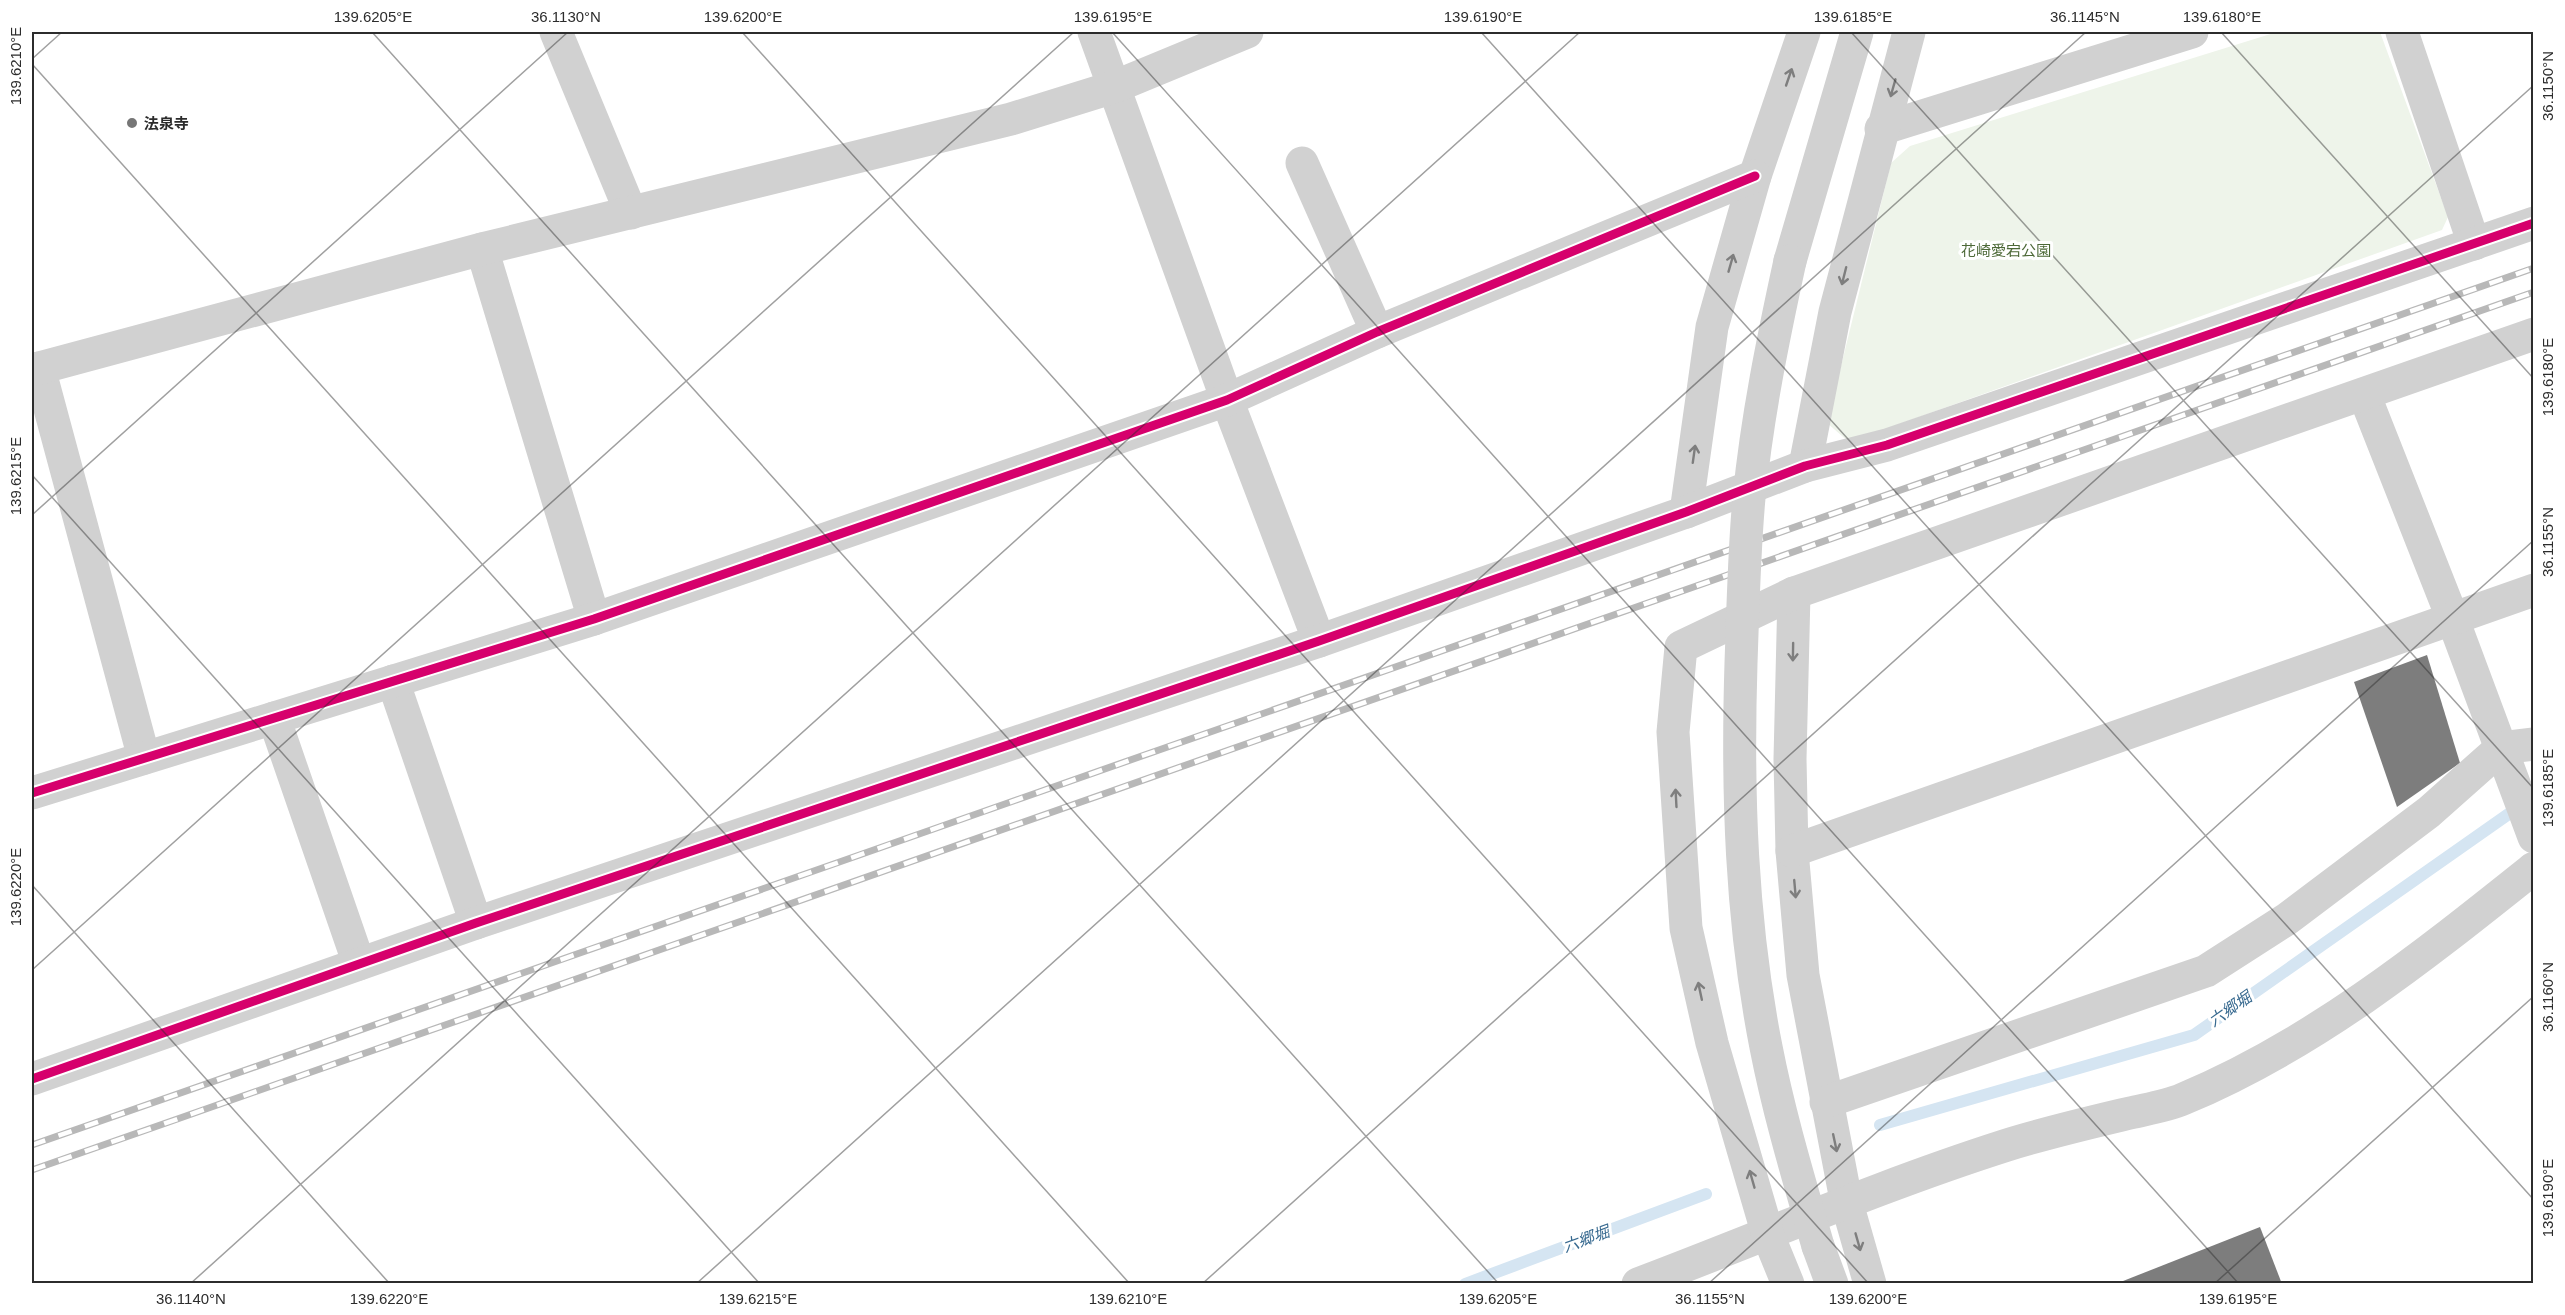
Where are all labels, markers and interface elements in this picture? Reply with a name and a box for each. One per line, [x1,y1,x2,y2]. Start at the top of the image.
text: 139.6205°E [334,8,412,25]
text: 36.1130°N [531,8,601,25]
text: 139.6200°E [704,8,782,25]
text: 139.6195°E [1074,8,1152,25]
text: 139.6190°E [1444,8,1522,25]
text: 139.6185°E [1814,8,1892,25]
text: 36.1145°N [2050,8,2120,25]
text: 139.6180°E [2183,8,2261,25]
text: 139.6210°E [7,27,24,105]
text: 36.1150°N [2539,51,2556,121]
one-way arrow [1784,68,1795,87]
one-way arrow [1887,78,1898,97]
place label: 法泉寺 [144,115,189,132]
marker: 法泉寺 [125,116,139,130]
park label: 花崎愛宕公園 [1961,242,2051,259]
one-way arrow [1726,254,1737,273]
one-way arrow [1837,267,1849,286]
text: 139.6180°E [2539,338,2556,416]
text: 139.6215°E [7,437,24,515]
one-way arrow [1689,445,1700,465]
text: 36.1155°N [2539,507,2556,577]
one-way arrow [1787,641,1799,661]
text: 139.6185°E [2539,749,2556,827]
one-way arrow [1670,788,1681,808]
text: 139.6220°E [7,848,24,926]
one-way arrow [1790,878,1801,898]
text: 36.1160°N [2539,962,2556,1032]
one-way arrow [1694,981,1706,1000]
water label: 六郷堀 [2205,987,2257,1030]
one-way arrow [1830,1133,1841,1153]
text: 139.6190°E [2539,1159,2556,1237]
one-way arrow [1746,1170,1757,1189]
water label: 六郷堀 [1561,1222,1614,1255]
one-way arrow [1853,1232,1864,1251]
text: 36.1140°N [156,1290,226,1307]
text: 139.6220°E [350,1290,428,1307]
text: 139.6215°E [719,1290,797,1307]
text: 139.6210°E [1089,1290,1167,1307]
text: 139.6205°E [1459,1290,1537,1307]
text: 36.1155°N [1675,1290,1745,1307]
text: 139.6200°E [1829,1290,1907,1307]
text: 139.6195°E [2199,1290,2277,1307]

